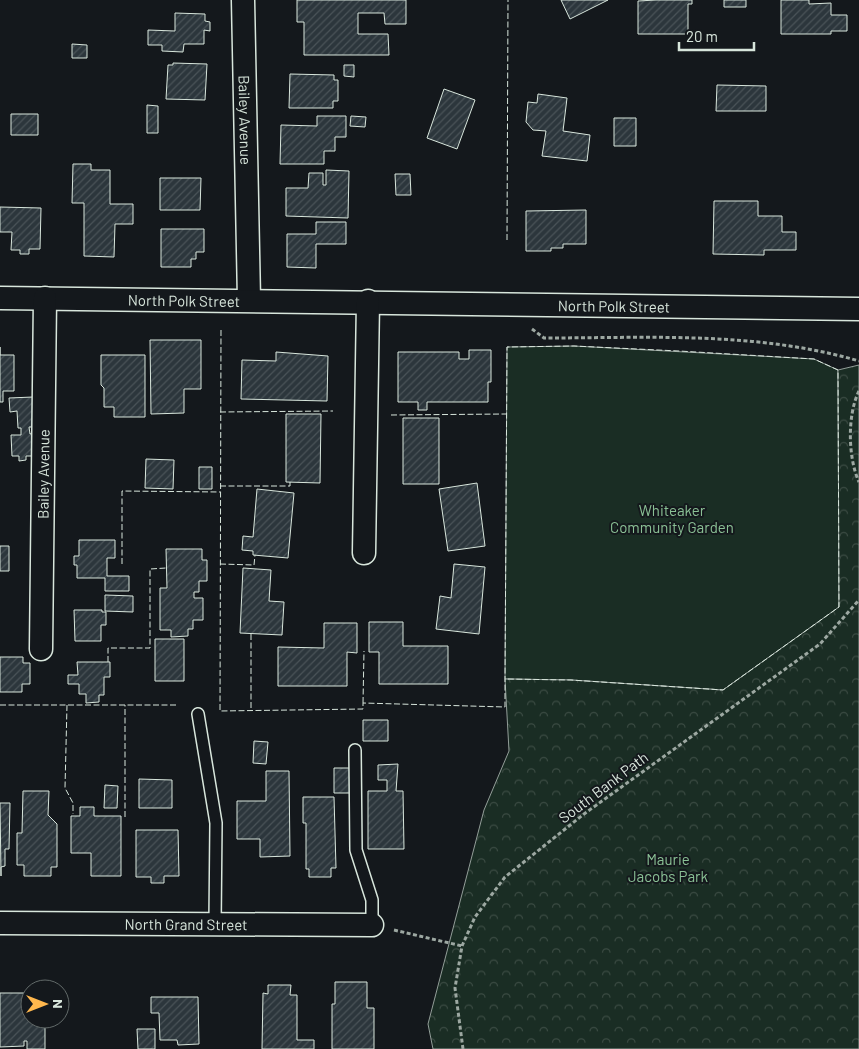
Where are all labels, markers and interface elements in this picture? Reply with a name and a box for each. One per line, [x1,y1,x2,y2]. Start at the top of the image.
scale bar [679,20,754,52]
text: 20 m [686,27,718,45]
street label: Bailey Avenue [236,75,255,165]
street label: North Polk Street [128,291,240,310]
street label: North Polk Street [558,296,670,316]
street label: Bailey Avenue [33,429,53,519]
park label: Whiteaker Community Garden [610,501,734,536]
street label: South Bank Path [555,748,651,826]
park label: Maurie Jacobs Park [628,850,709,885]
street label: North Grand Street [124,915,248,933]
north arrow [20,979,70,1029]
text: N [50,999,67,1009]

